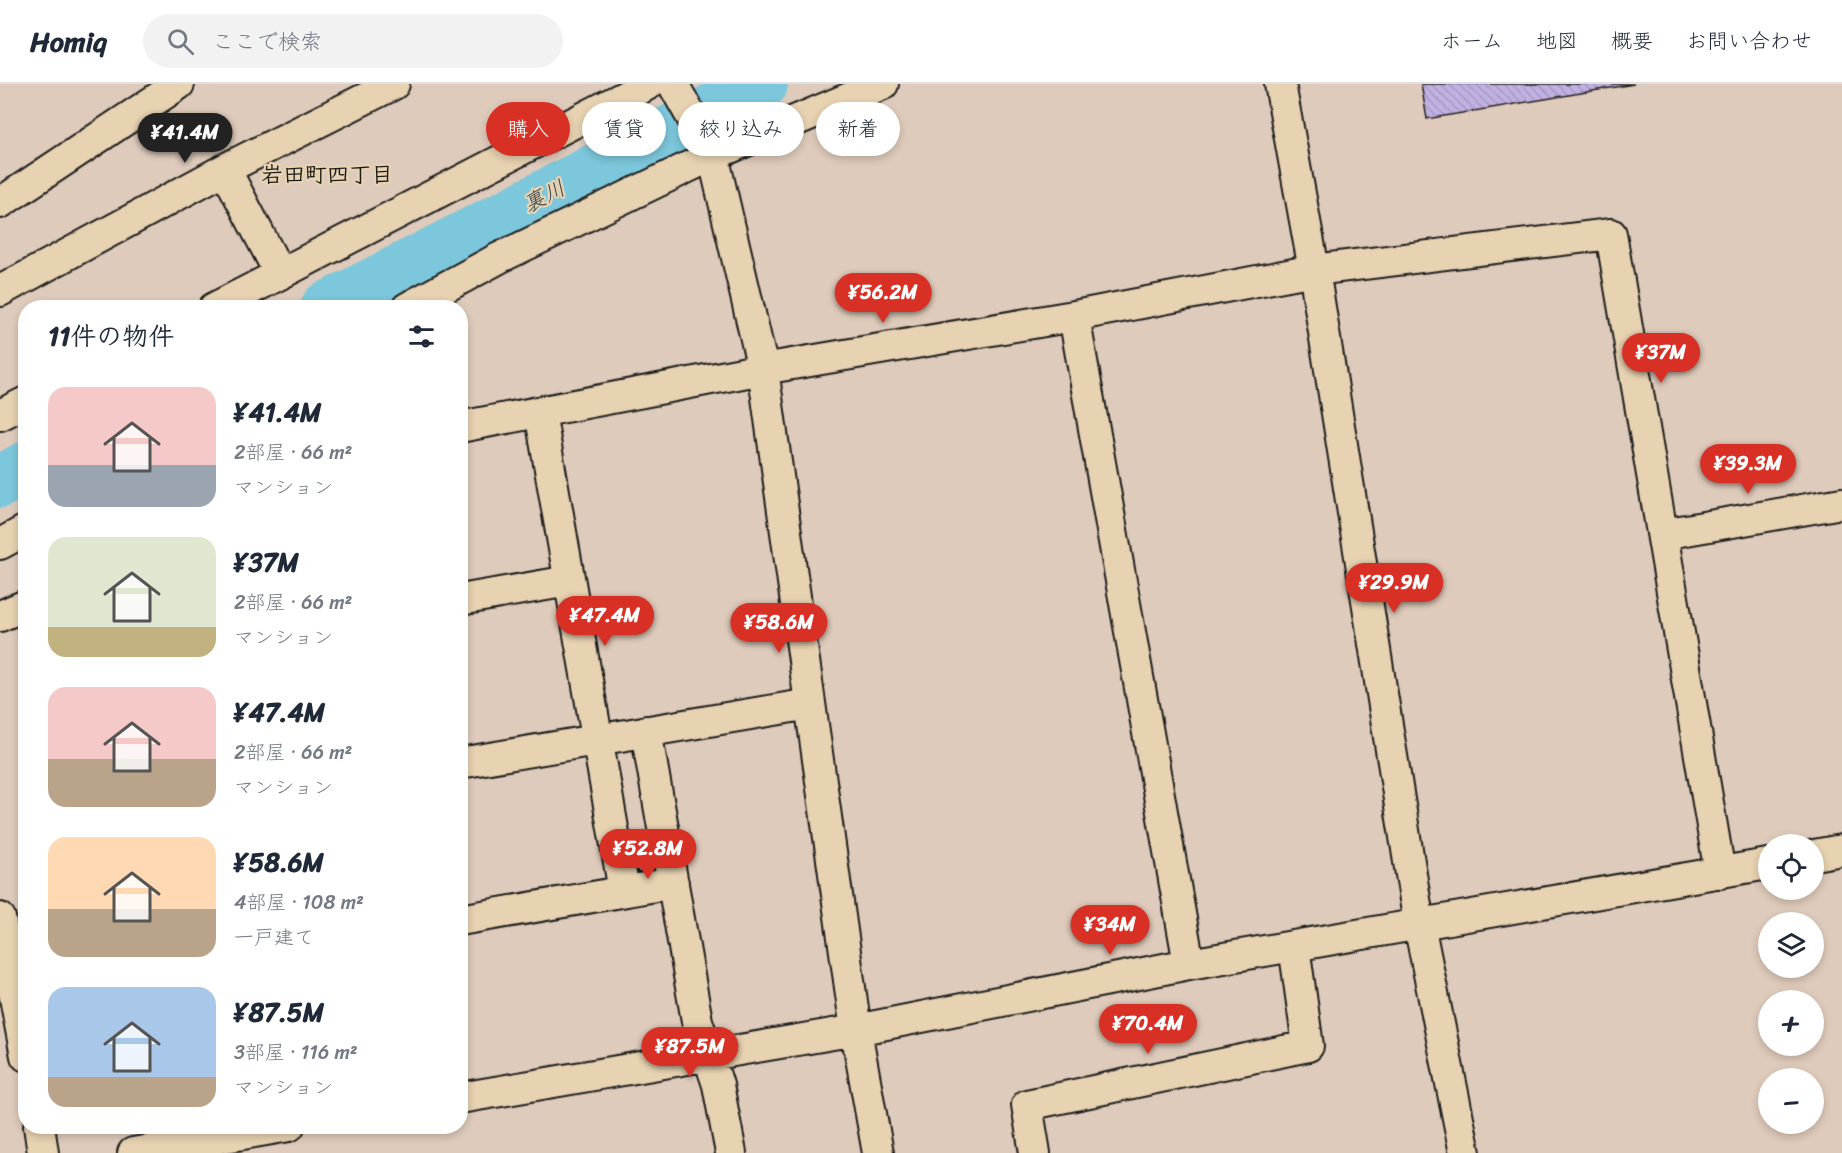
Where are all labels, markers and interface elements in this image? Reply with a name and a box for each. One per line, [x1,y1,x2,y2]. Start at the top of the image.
search box [143,14,563,68]
text: Homiq [30,17,107,66]
text: ここで検索 [212,22,322,61]
text: ホーム [1441,22,1503,60]
text: 地図 [1536,22,1578,60]
text: 概要 [1611,22,1653,60]
text: お問い合わせ [1686,22,1812,60]
icon: search [164,25,197,58]
chip: 購入 [486,102,570,156]
chip: 賃貸 [582,102,666,156]
chip: 絞り込み [678,102,804,156]
chip: 新着 [816,102,900,156]
pin: ¥41.4M [136,113,234,164]
text: ¥41.4M [151,115,219,150]
district label: 岩田町四丁目 [261,155,393,194]
water label: 裏川 [516,169,572,223]
pin: ¥56.2M [834,273,932,324]
text: ¥56.2M [849,275,917,310]
text: 11件の物件 [48,313,174,359]
icon: filters [405,320,438,353]
pin: ¥37M [1625,333,1697,384]
text: ¥37M [1636,335,1686,370]
text: ¥41.4M [234,389,321,435]
icon: home [96,411,168,483]
text: 2部屋 · 66 m² [234,435,352,470]
pin: ¥39.3M [1699,444,1797,495]
text: ¥39.3M [1714,446,1782,481]
text: マンション [234,470,333,505]
text: ¥37M [234,539,299,585]
icon: home [96,561,168,633]
pin: ¥29.9M [1345,563,1443,614]
text: ¥29.9M [1359,565,1429,600]
text: 2部屋 · 66 m² [234,585,352,620]
pin: ¥47.4M [556,596,654,647]
text: ¥47.4M [570,598,640,633]
pin: ¥58.6M [730,603,828,654]
text: ¥58.6M [744,605,814,640]
text: マンション [234,620,333,655]
text: ¥47.4M [234,689,325,735]
icon: home [96,711,168,783]
text: 2部屋 · 66 m² [234,735,352,770]
text: マンション [234,770,333,805]
pin: ¥52.8M [599,829,697,880]
text: ¥52.8M [613,831,683,866]
map controls [1758,834,1824,1134]
button: locate [1758,834,1824,900]
text: ¥58.6M [234,839,324,885]
icon: home [96,861,168,933]
text: 4部屋 · 108 m² [234,885,364,920]
pin: ¥34M [1074,905,1146,956]
text: ¥34M [1085,907,1135,942]
button: layers [1758,912,1824,978]
text: 一戸建て [234,920,314,955]
text: ¥87.5M [234,989,324,1035]
button: + [1758,990,1824,1056]
pin: ¥70.4M [1099,1004,1197,1055]
text: ¥70.4M [1113,1006,1183,1041]
icon: home [96,1011,168,1083]
pin: ¥87.5M [641,1027,739,1078]
text: ¥87.5M [655,1029,725,1064]
text: 3部屋 · 116 m² [234,1035,358,1070]
button: − [1758,1068,1824,1134]
text: マンション [234,1070,333,1105]

